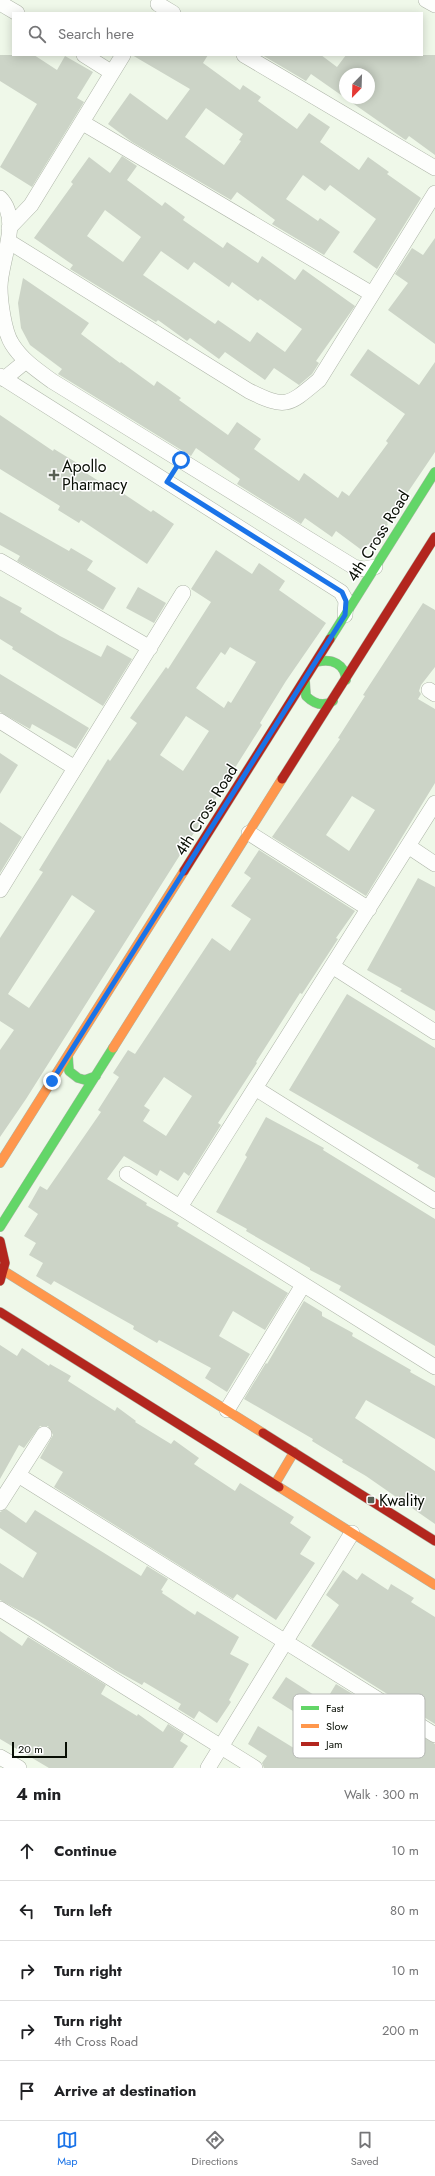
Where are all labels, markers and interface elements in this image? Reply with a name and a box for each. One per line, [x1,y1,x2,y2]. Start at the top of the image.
search box [12,12,423,56]
icon: search [26,23,48,45]
text: Search here [58,23,134,45]
north arrow [339,68,375,104]
route start [172,451,190,469]
place label: Apollo Pharmacy [62,455,128,496]
marker: Apollo Pharmacy [49,470,59,480]
street label: 4th Cross Road [341,486,415,586]
street label: 4th Cross Road [169,760,243,860]
route end [43,1072,61,1090]
place label: Kwality [379,1489,425,1512]
marker: Kwality [366,1495,376,1505]
legend [293,1694,425,1758]
text: Fast [326,1700,344,1716]
text: Slow [326,1718,348,1734]
text: Jam [324,1736,343,1752]
scale bar [12,1740,67,1759]
text: 20 m [18,1741,43,1757]
text: 4 min [16,1782,61,1806]
text: Walk · 300 m [344,1785,419,1804]
icon: ahead [16,1840,38,1862]
text: Continue [54,1840,117,1862]
text: 10 m [391,1841,419,1860]
icon: left [16,1900,38,1922]
text: Turn left [54,1900,112,1922]
text: 80 m [390,1901,419,1920]
icon: right [16,1960,38,1982]
text: Turn right [54,1960,122,1982]
text: 10 m [391,1961,419,1980]
text: Turn right [54,2010,122,2032]
icon: right [16,2020,38,2042]
text: 200 m [382,2021,419,2040]
text: 4th Cross Road [54,2032,138,2051]
icon: arrive [16,2080,38,2102]
text: Arrive at destination [54,2080,196,2102]
tab: Map [56,2129,78,2169]
tab: Directions [191,2129,238,2169]
tab: Saved [351,2129,379,2169]

